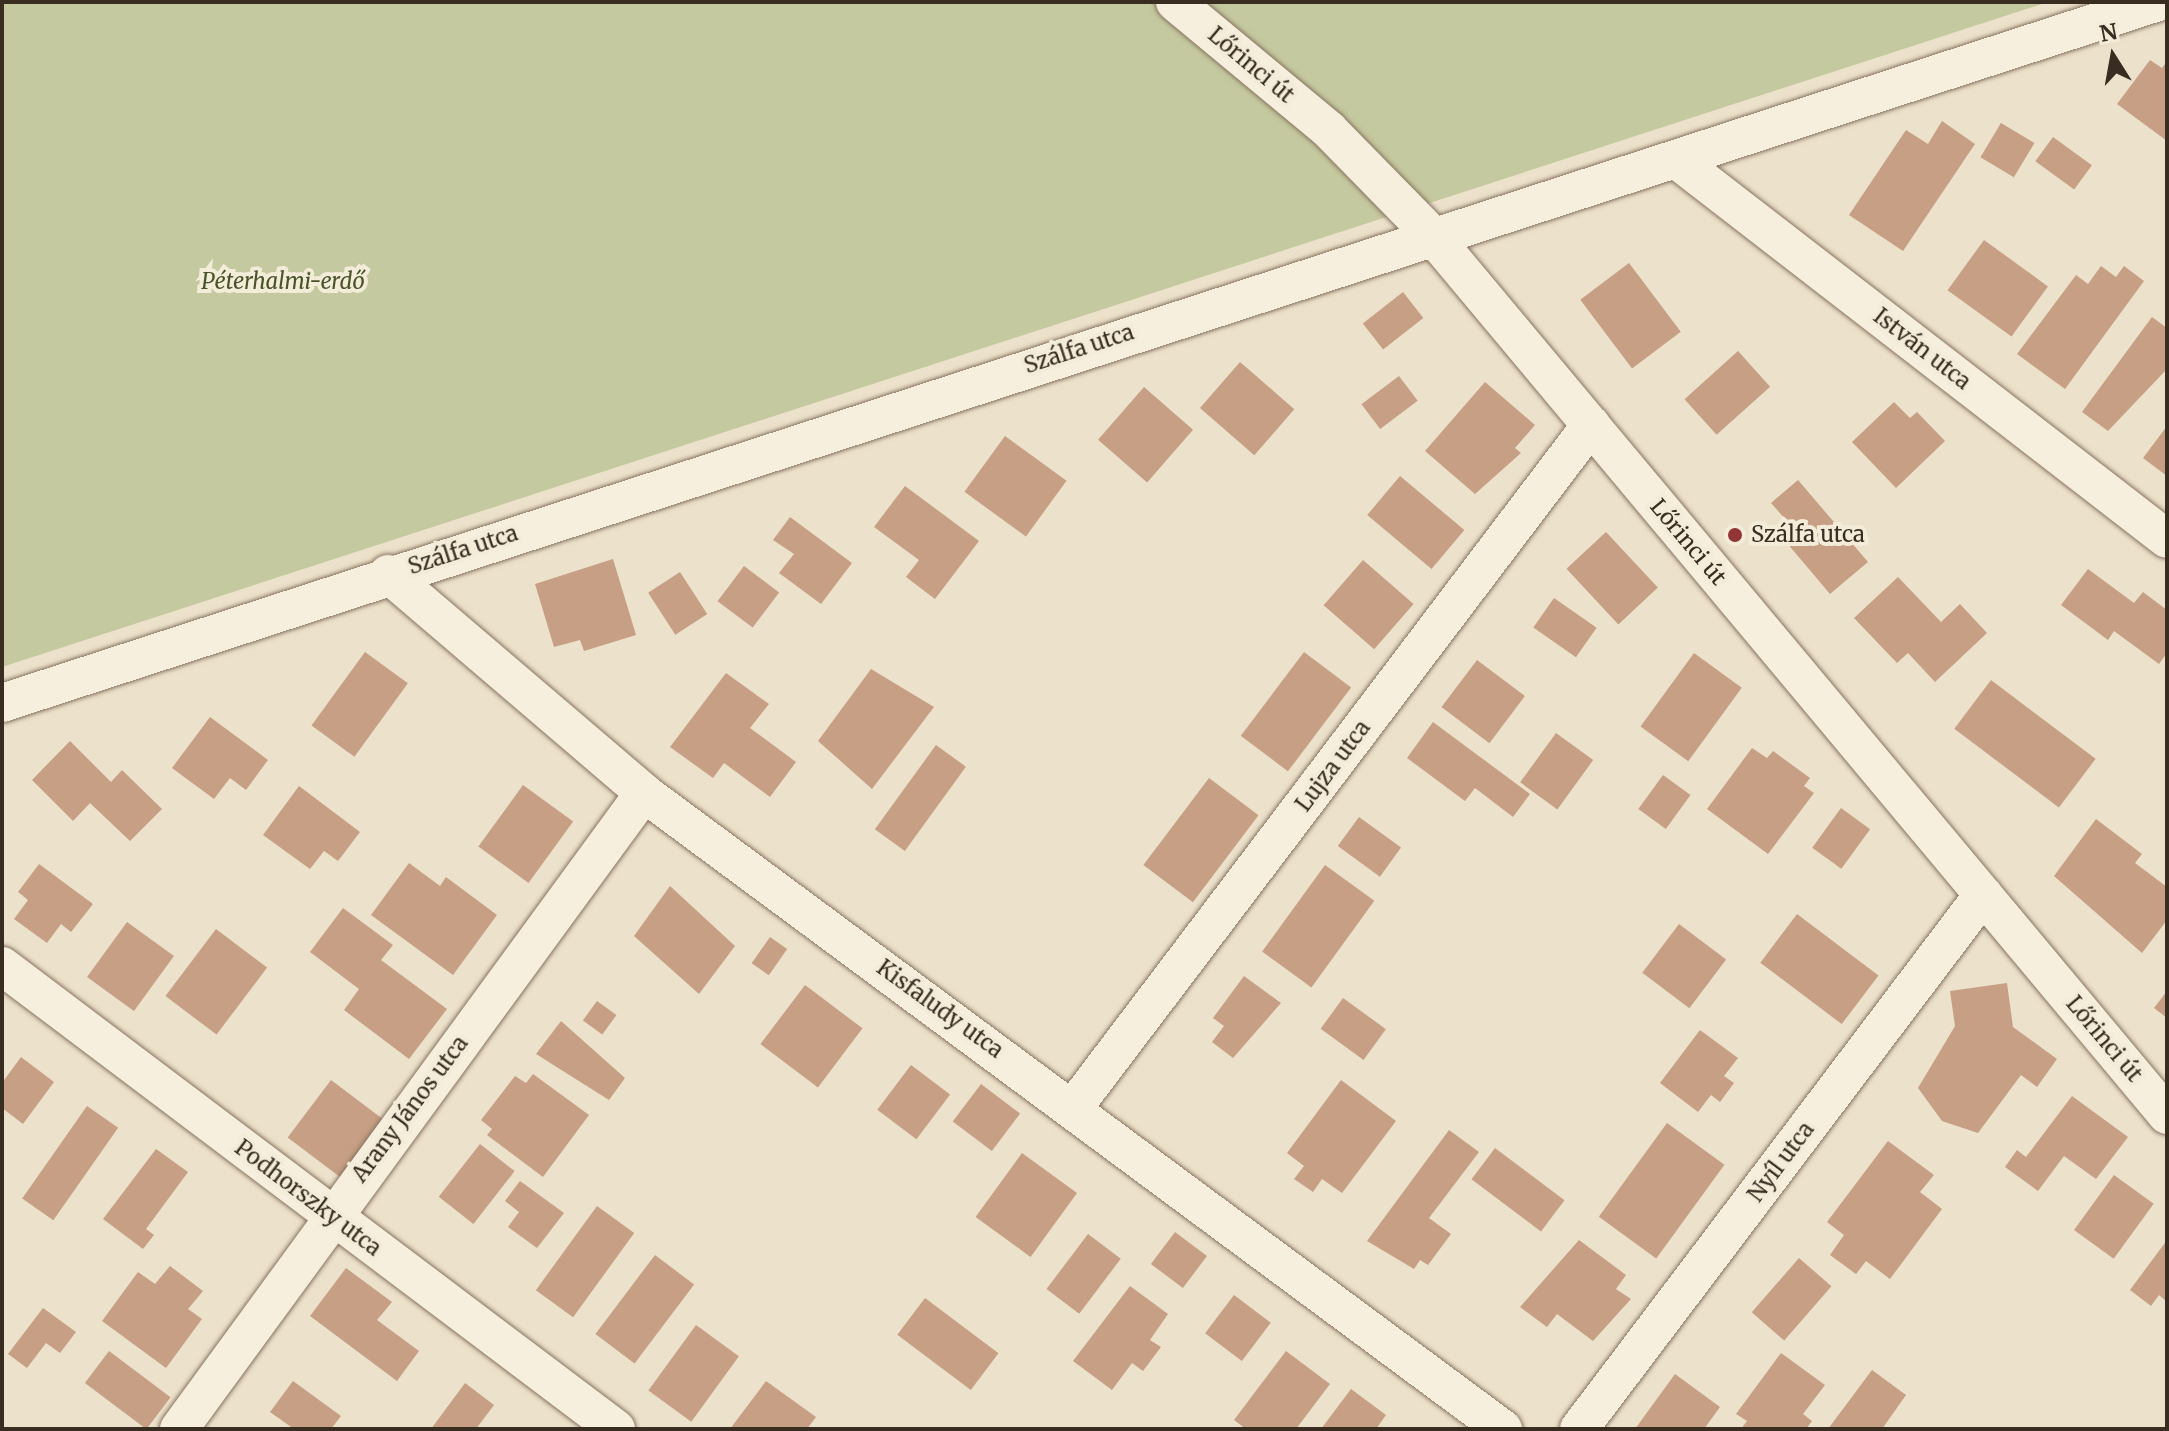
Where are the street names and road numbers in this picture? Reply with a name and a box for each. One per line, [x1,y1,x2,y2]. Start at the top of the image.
street label: Lőrinci út [1203,22,1299,108]
street label: István utca [1868,303,1976,395]
street label: Szálfa utca [1021,319,1137,379]
street label: Lőrinci út [1645,494,1731,590]
street label: Szálfa utca [405,520,521,580]
street label: Lujza utca [1290,715,1376,817]
street label: Kisfaludy utca [872,954,1008,1064]
street label: Lőrinci út [2061,991,2147,1087]
street label: Arany János utca [346,1031,474,1187]
street label: Nyíl utca [1742,1117,1820,1207]
street label: Podhorszky utca [230,1134,386,1262]

